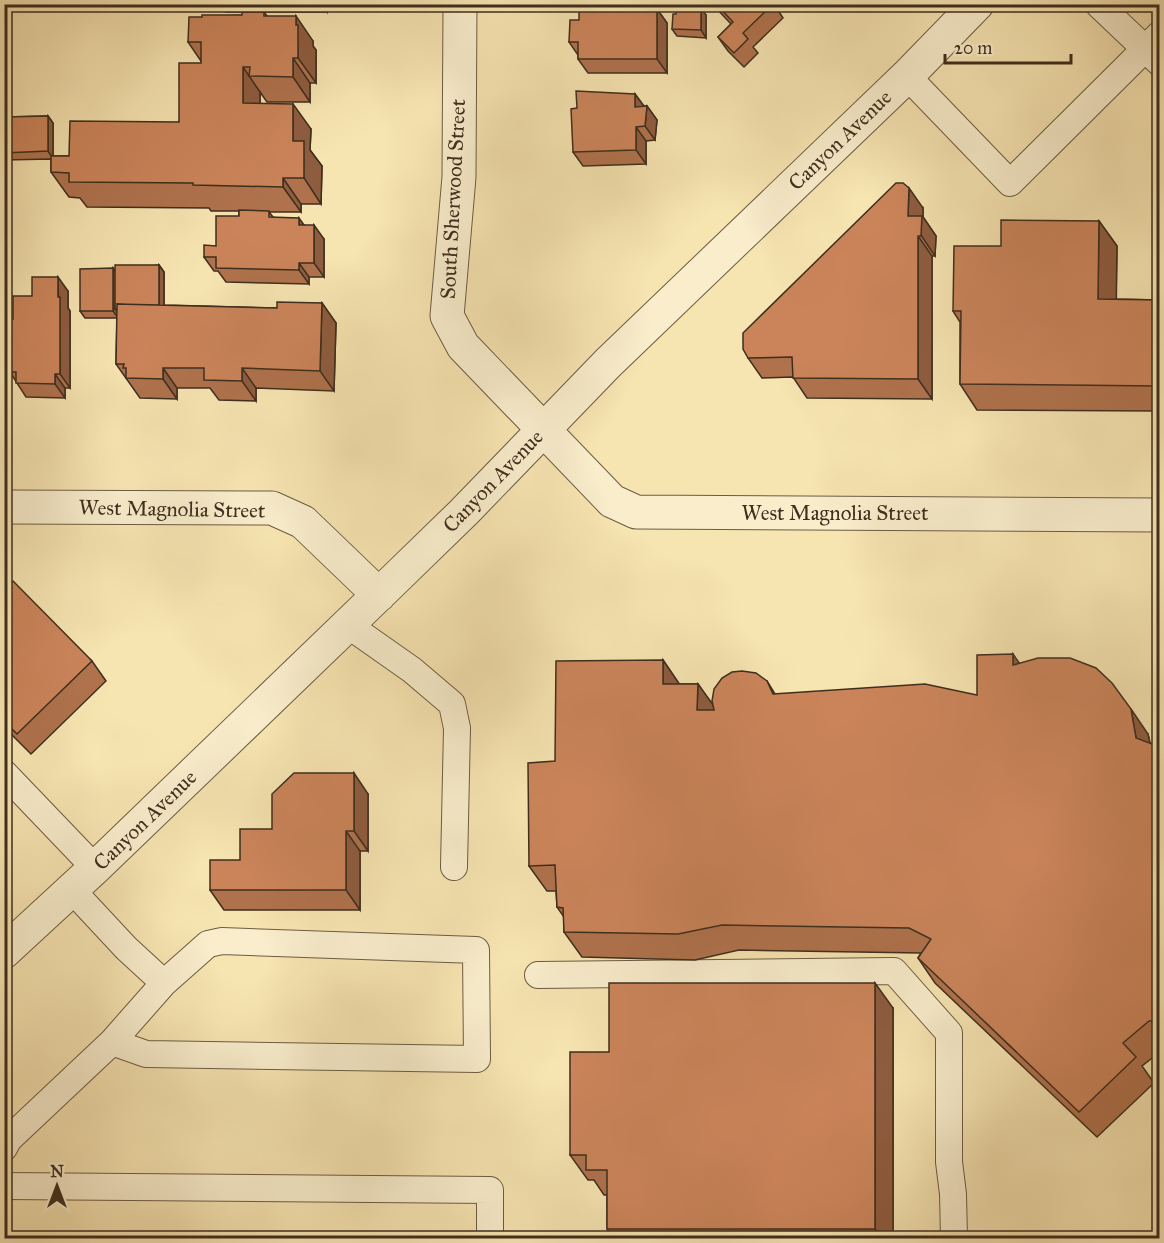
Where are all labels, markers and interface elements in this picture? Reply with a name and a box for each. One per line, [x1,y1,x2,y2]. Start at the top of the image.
scale bar [945,27,1071,65]
text: 20 m [954,37,992,59]
street label: Canyon Avenue [783,84,897,196]
street label: South Sherwood Street [435,98,471,300]
street label: Canyon Avenue [437,424,549,538]
street label: West Magnolia Street [78,494,266,524]
street label: West Magnolia Street [742,500,929,526]
street label: Canyon Avenue [88,764,202,876]
north arrow [27,1156,87,1216]
text: N [50,1162,64,1181]

